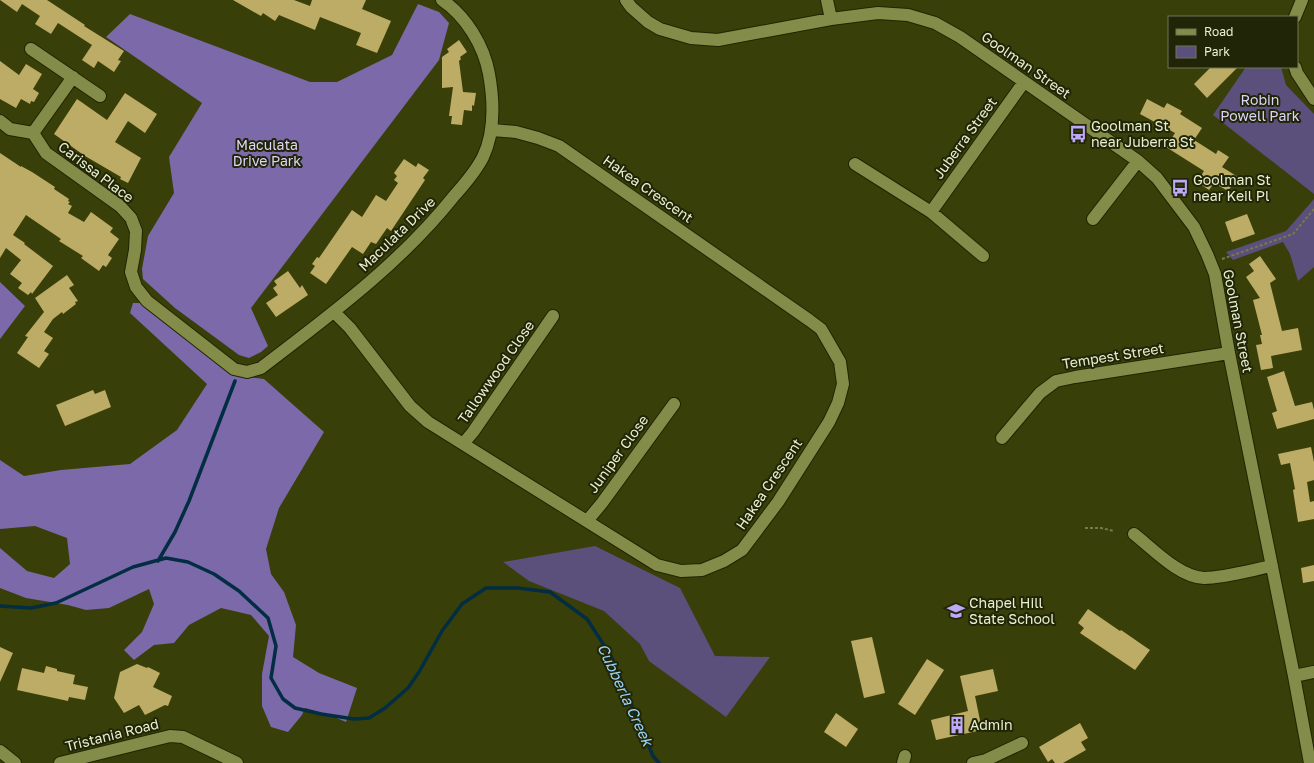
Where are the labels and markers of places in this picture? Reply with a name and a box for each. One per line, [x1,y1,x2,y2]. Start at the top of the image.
place label: Goolman St near Juberra St [1091,117,1194,150]
bus stop icon: Goolman St near Juberra St [1068,124,1088,144]
place label: Goolman St near Keil Pl [1193,171,1271,204]
bus stop icon: Goolman St near Keil Pl [1170,178,1190,198]
place label: Chapel Hill State School [969,594,1055,627]
school or university icon: Chapel Hill State School [946,601,966,621]
building icon: Admin [947,715,967,735]
place label: Admin [970,716,1013,733]

